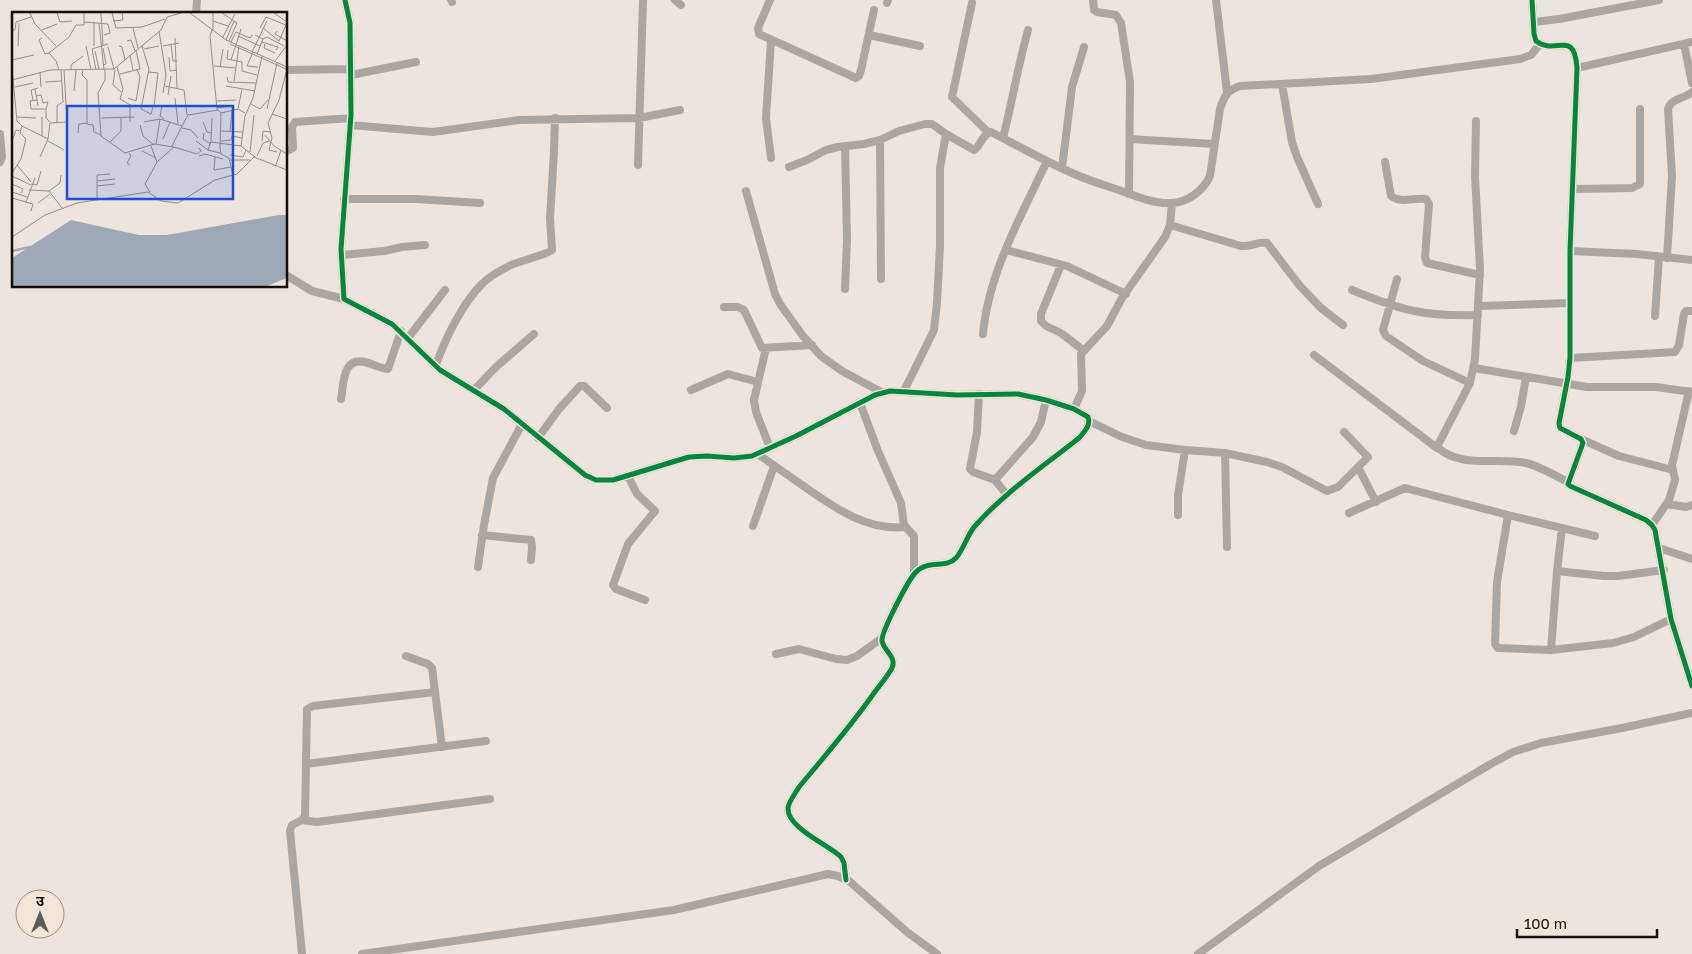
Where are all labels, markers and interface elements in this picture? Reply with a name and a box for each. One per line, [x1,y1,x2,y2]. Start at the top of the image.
inset map [12,12,288,288]
north arrow [15,889,65,939]
text: उ [36,892,45,909]
scale bar [1517,906,1657,938]
text: 100 m [1524,914,1567,932]

